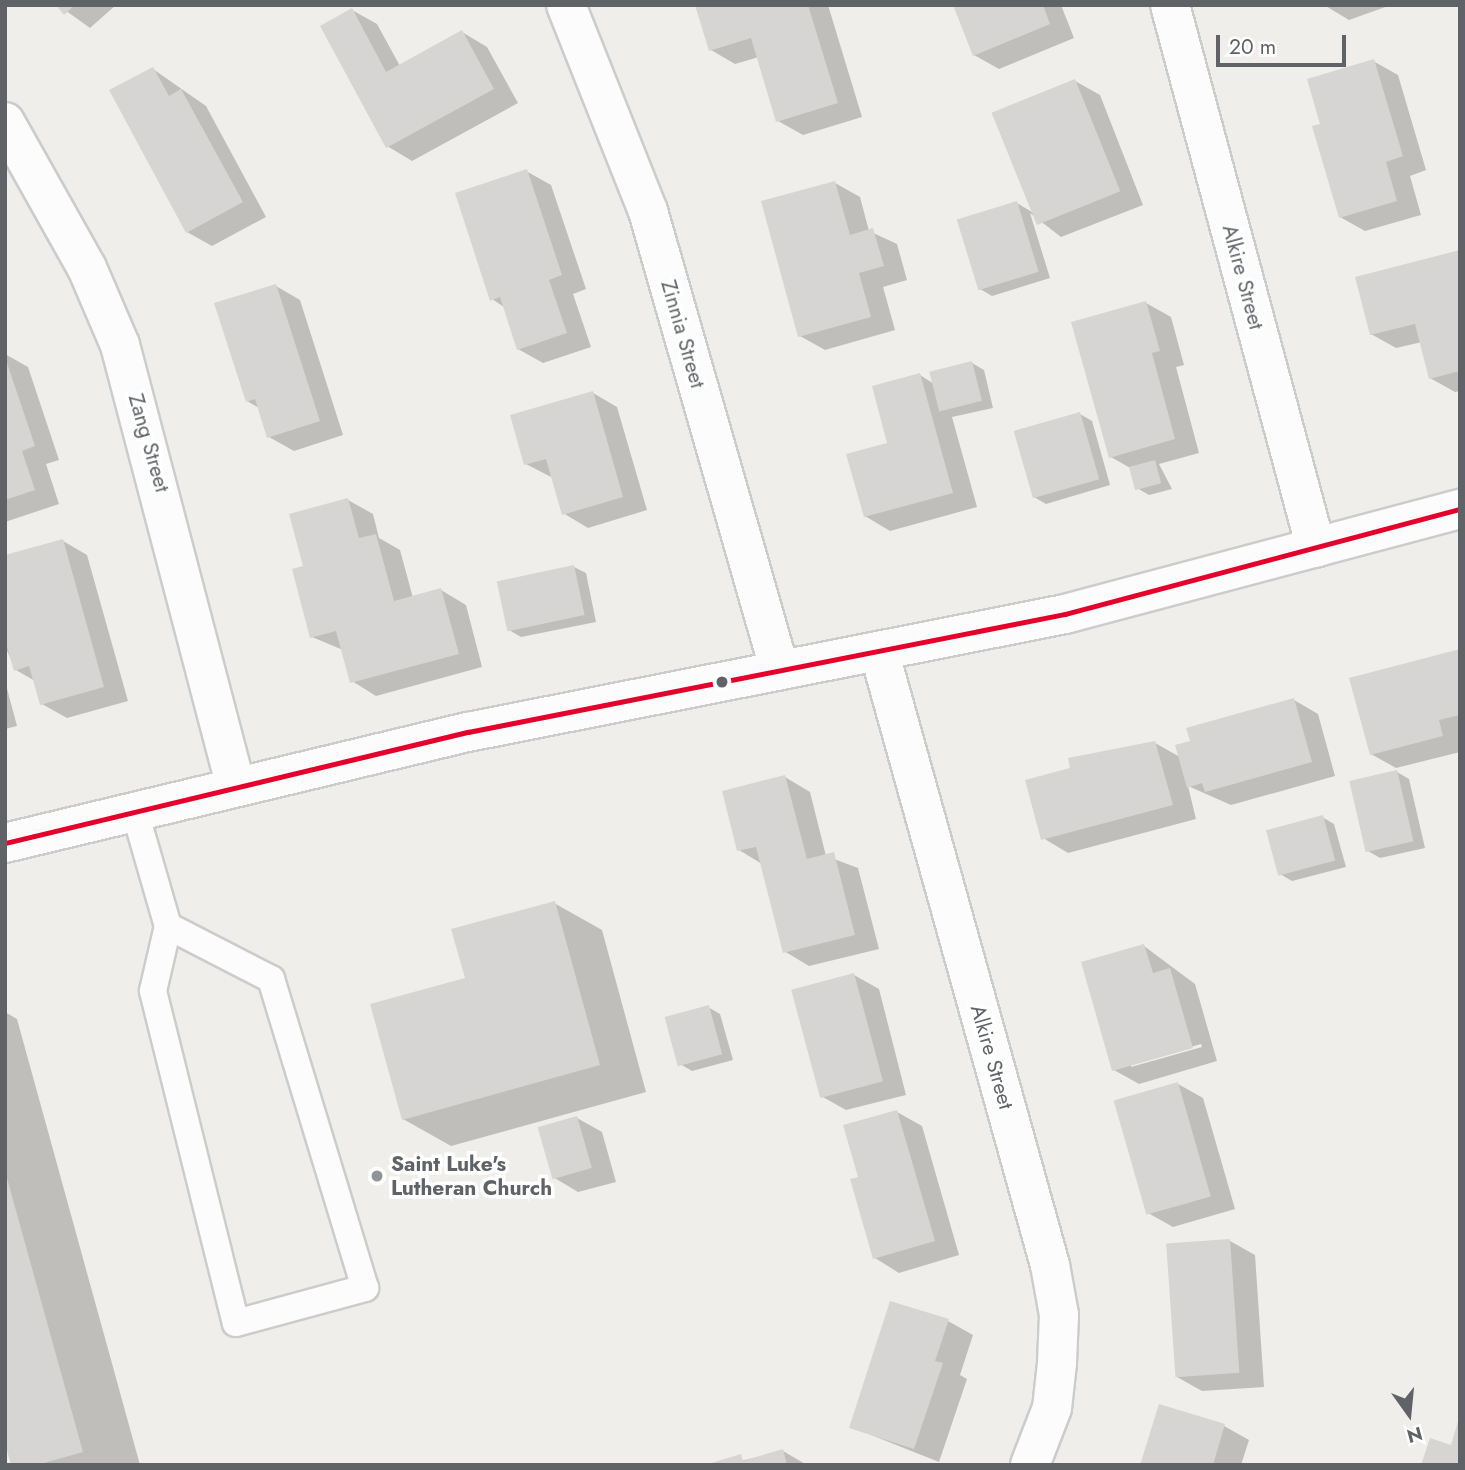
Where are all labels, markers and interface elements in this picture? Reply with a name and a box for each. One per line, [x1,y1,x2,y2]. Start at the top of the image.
scale bar [1220,21,1350,65]
text: 20 m [1229,32,1276,62]
street label: Alkire Street [1217,222,1269,332]
street label: Zinnia Street [656,277,710,391]
street label: Zang Street [123,391,175,495]
unlabelled marker [715,675,729,689]
street label: Alkire Street [965,1002,1019,1112]
place label: Saint Luke's Lutheran Church [391,1151,552,1201]
marker: Saint Luke's Lutheran Church [369,1168,385,1184]
north arrow [1374,1379,1444,1449]
text: N [1404,1420,1425,1450]

